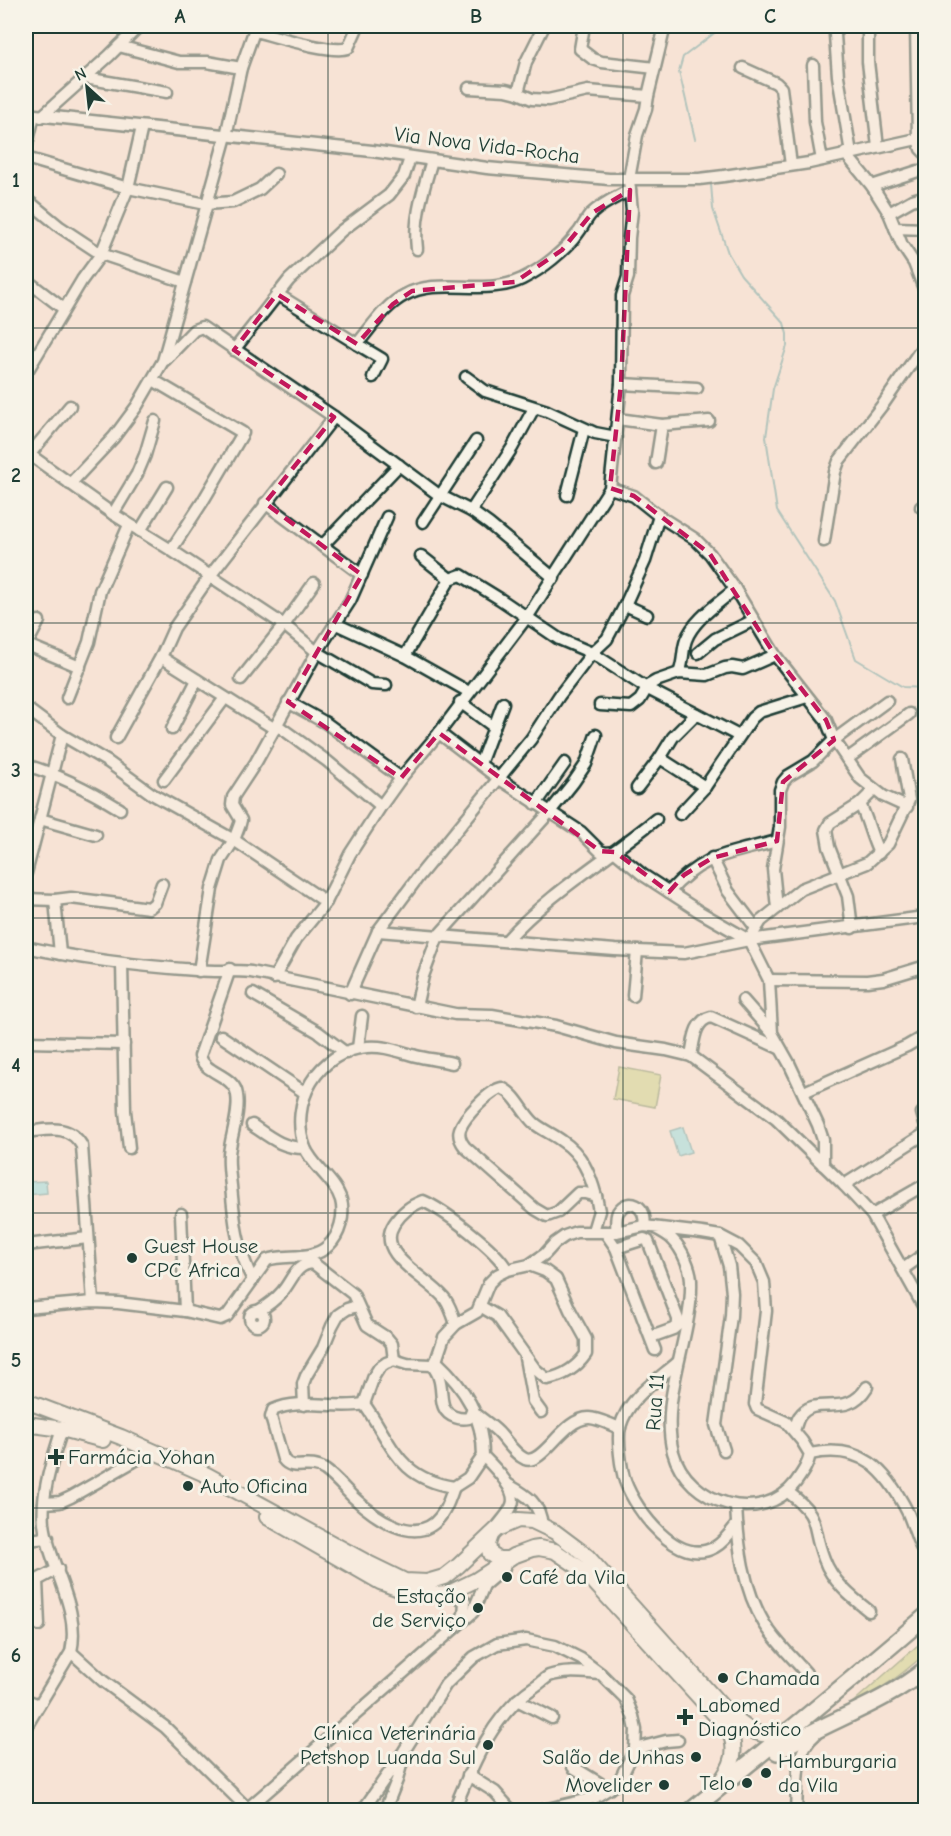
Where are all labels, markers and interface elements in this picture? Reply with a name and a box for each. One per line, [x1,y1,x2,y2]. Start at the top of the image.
text: A [174,5,186,28]
text: B [470,5,482,28]
text: C [764,5,776,28]
north arrow [57,57,117,117]
text: N [72,64,89,85]
street label: Via Nova Vida-Rocha [393,122,581,168]
text: 1 [12,169,20,192]
text: 2 [11,464,21,487]
text: 3 [11,759,21,782]
text: 4 [11,1054,21,1077]
place label: Guest House CPC Africa [144,1234,258,1282]
marker: Guest House CPC Africa [125,1251,139,1265]
text: 5 [11,1349,21,1372]
street label: Rua 11 [641,1372,669,1432]
place label: Farmácia Yohan [68,1445,215,1469]
marker: Farmácia Yohan [49,1450,63,1464]
place label: Auto Oficina [200,1474,308,1498]
marker: Auto Oficina [181,1479,195,1493]
place label: Café da Vila [519,1565,626,1589]
marker: Café da Vila [500,1570,514,1584]
place label: Estação de Serviço [372,1584,466,1632]
marker: Estação de Serviço [471,1601,485,1615]
text: 6 [11,1644,21,1667]
place label: Chamada [735,1666,820,1690]
marker: Chamada [716,1671,730,1685]
place label: Labomed Diagnóstico [698,1693,801,1741]
marker: Labomed Diagnóstico [676,1708,694,1726]
place label: Clínica Veterinária Petshop Luanda Sul [300,1721,476,1769]
marker: Clínica Veterinária Petshop Luanda Sul [481,1738,495,1752]
place label: Salão de Unhas [542,1745,684,1769]
place label: Hamburgaria da Vila [778,1749,897,1797]
marker: Salão de Unhas [689,1750,703,1764]
marker: Hamburgaria da Vila [759,1766,773,1780]
place label: Telo [699,1771,735,1795]
place label: Movelider [565,1773,653,1797]
marker: Telo [740,1776,754,1790]
marker: Movelider [657,1778,671,1792]

